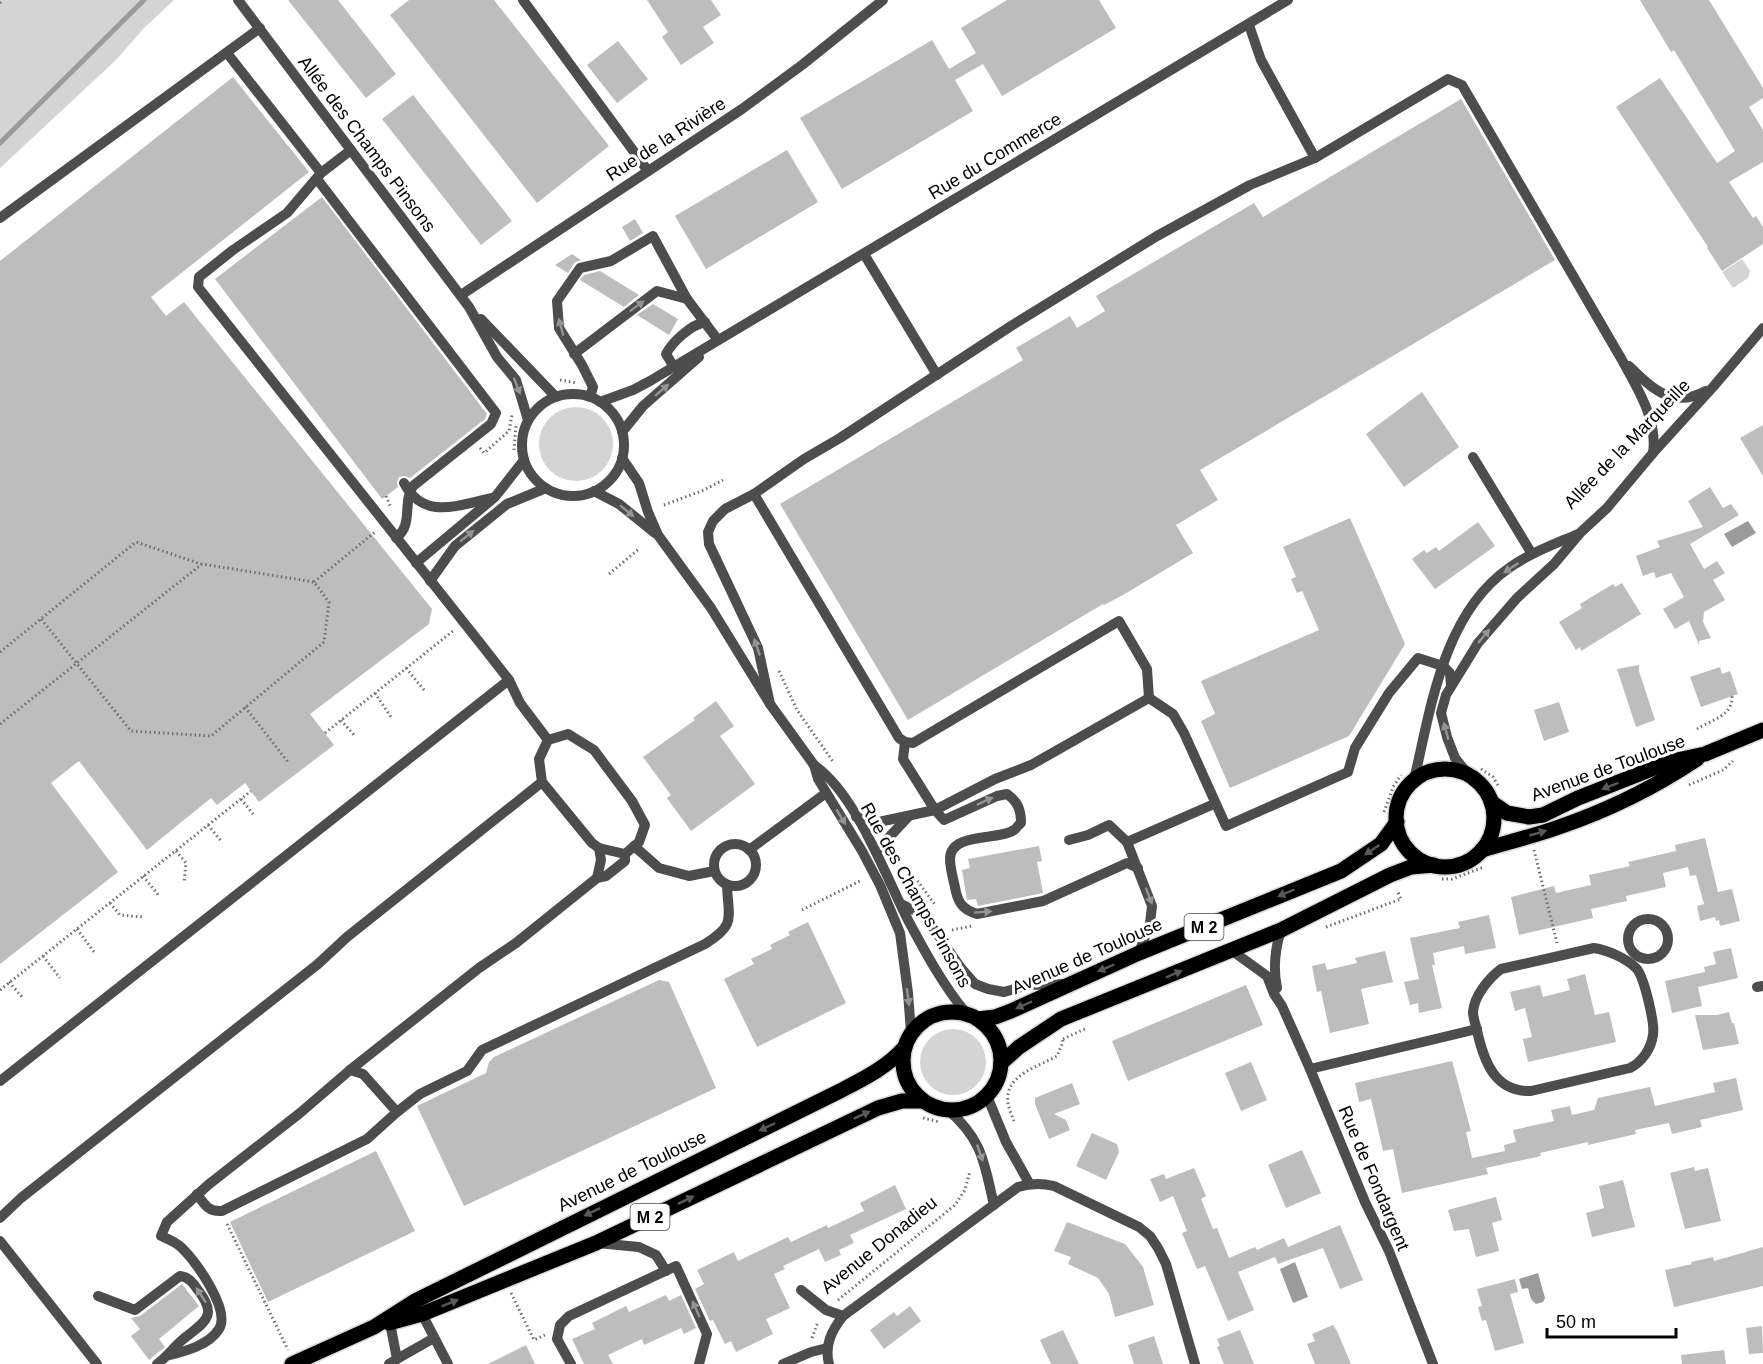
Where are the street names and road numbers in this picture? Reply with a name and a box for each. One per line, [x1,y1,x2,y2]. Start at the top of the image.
street label: Allée des Champs Pinsons [294,52,440,236]
street label: Rue de la Rivière [603,93,729,185]
street label: Rue du Commerce [925,109,1065,203]
street label: Allée de la Marqueille [1560,375,1694,513]
street label: Avenue de Toulouse [1528,731,1688,805]
street label: Rue des Champs Pinsons [857,799,975,991]
street label: Avenue de Toulouse [1009,914,1165,998]
road number: M 2 [1184,914,1224,940]
street label: Rue de Fondargent [1334,1103,1414,1253]
street label: Avenue de Toulouse [555,1126,709,1216]
street label: Avenue Donadieu [817,1192,941,1298]
road number: M 2 [630,1204,670,1230]

